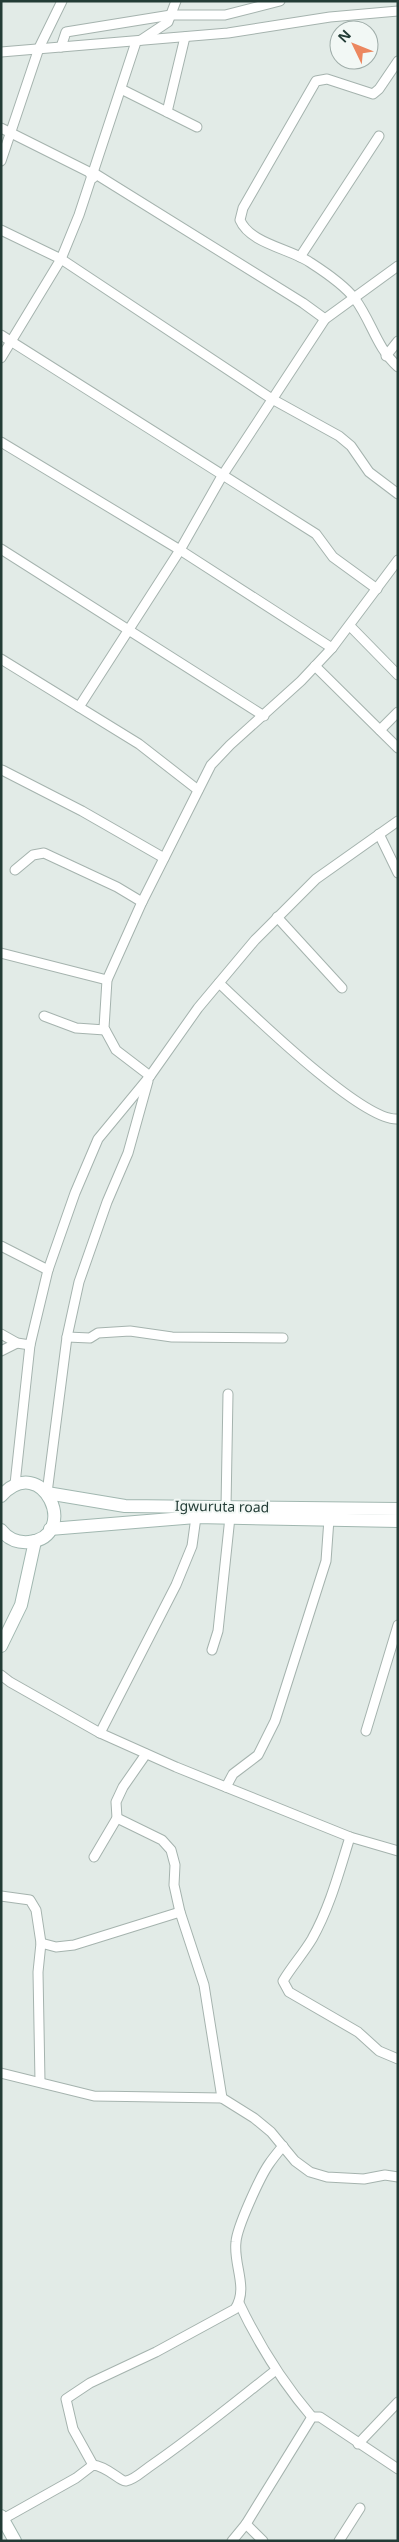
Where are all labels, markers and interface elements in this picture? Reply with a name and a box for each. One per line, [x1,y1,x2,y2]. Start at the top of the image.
north arrow [329,20,379,70]
text: N [333,25,355,46]
street label: Igwuruta road [175,1496,269,1516]

